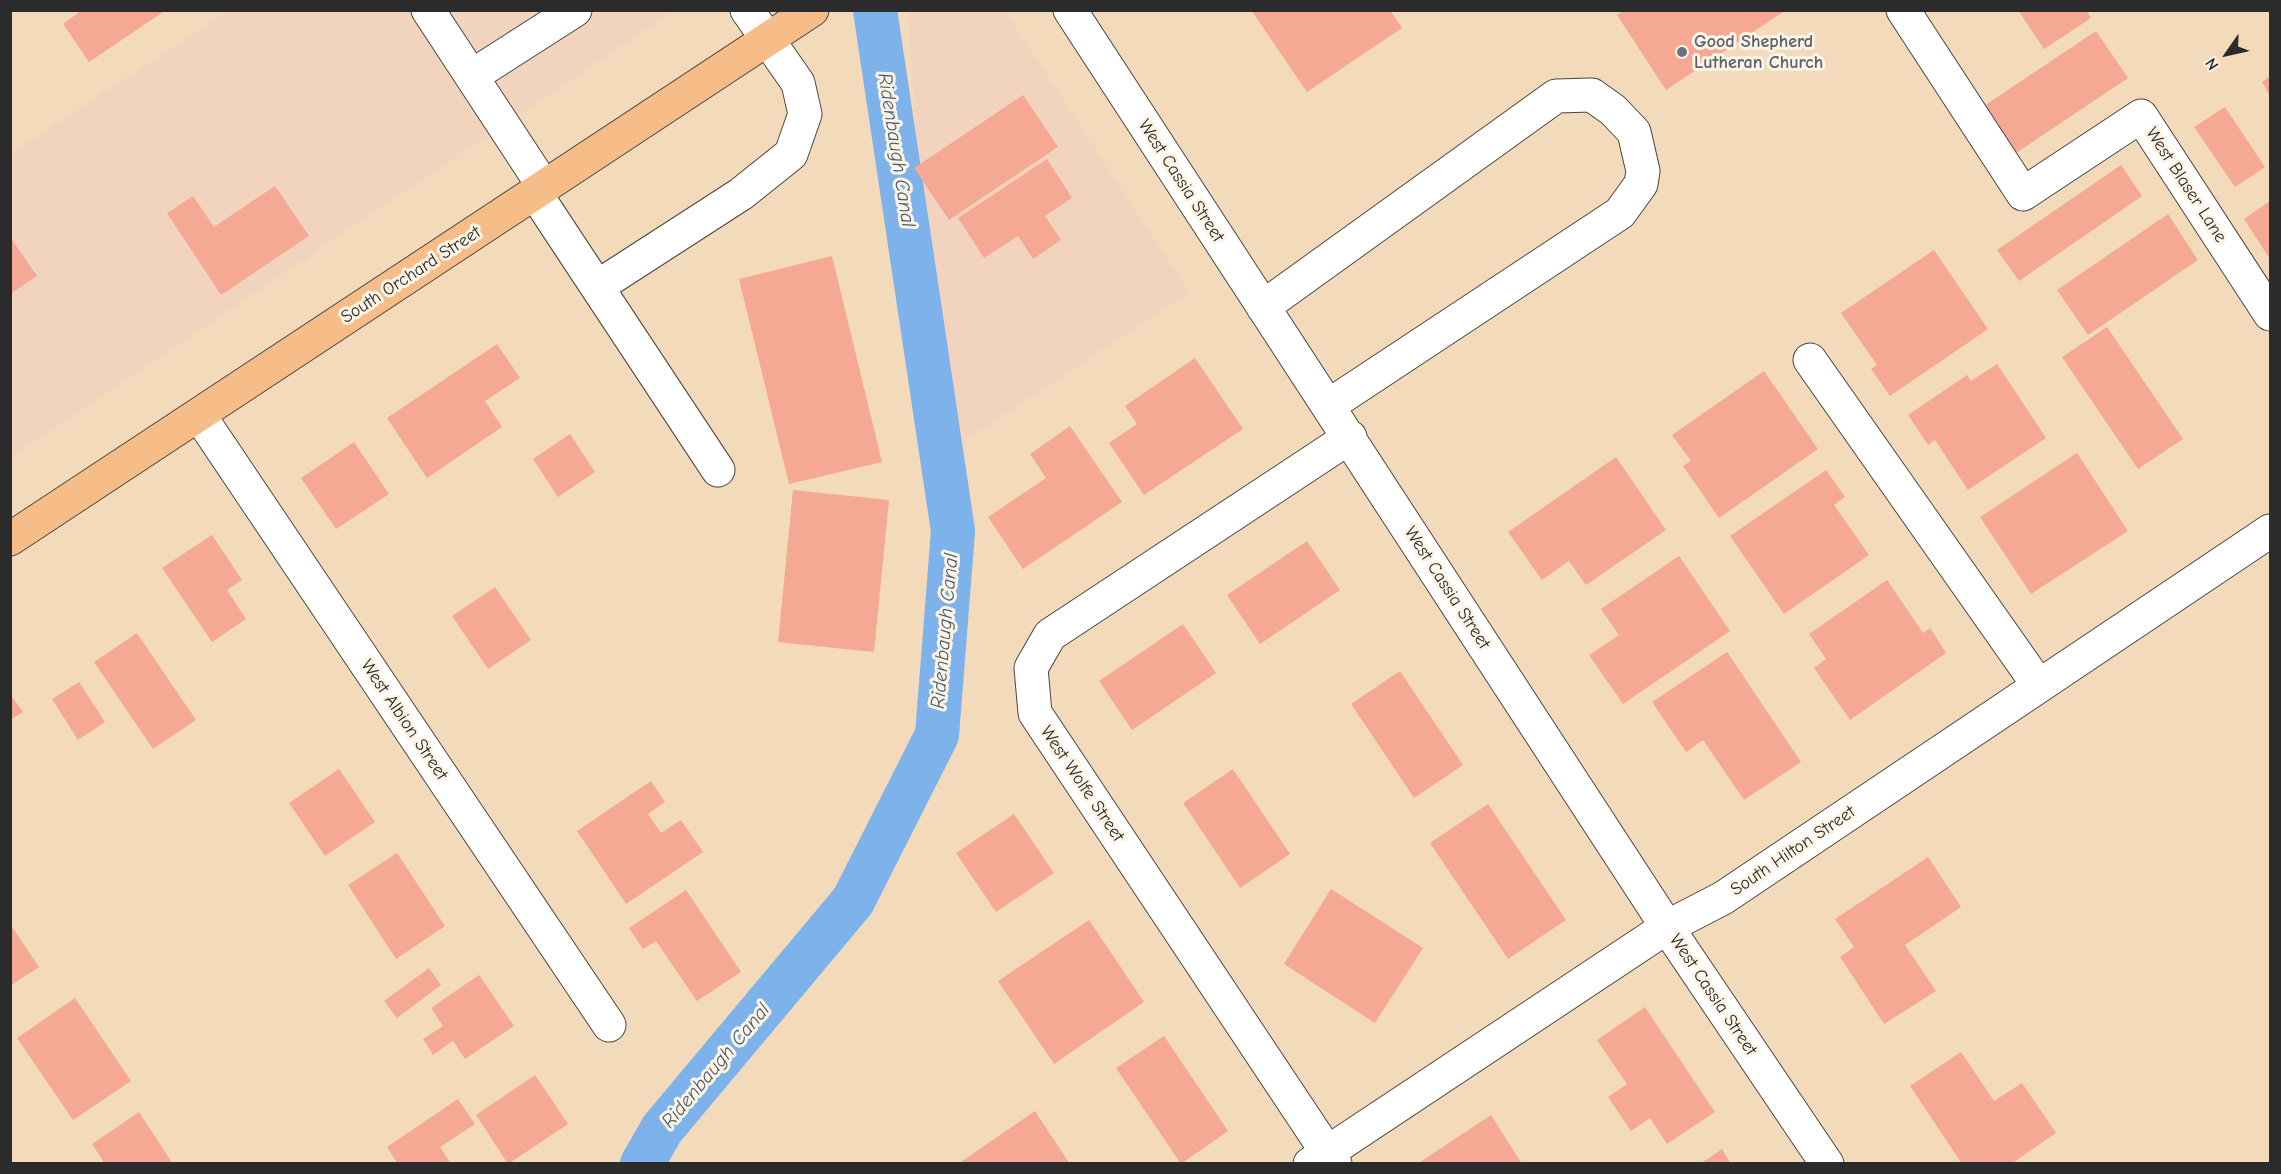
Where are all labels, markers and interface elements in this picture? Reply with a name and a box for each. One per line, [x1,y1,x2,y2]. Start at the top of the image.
north arrow [2197,24,2257,84]
place label: Good Shepherd Lutheran Church [1694,31,1823,74]
marker: Good Shepherd Lutheran Church [1675,45,1689,59]
text: N [2202,55,2222,73]
water label: Ridenbaugh Canal [872,71,920,229]
street label: West Cassia Street [1133,116,1229,246]
street label: West Blaser Lane [2141,123,2231,247]
street label: South Orchard Street [337,222,485,328]
street label: West Cassia Street [1399,523,1495,653]
water label: Ridenbaugh Canal [926,552,964,710]
street label: West Albion Street [356,656,452,784]
street label: West Wolfe Street [1035,722,1129,846]
street label: South Hilton Street [1727,801,1859,901]
street label: West Cassia Street [1664,930,1762,1060]
water label: Ridenbaugh Canal [657,999,775,1133]

